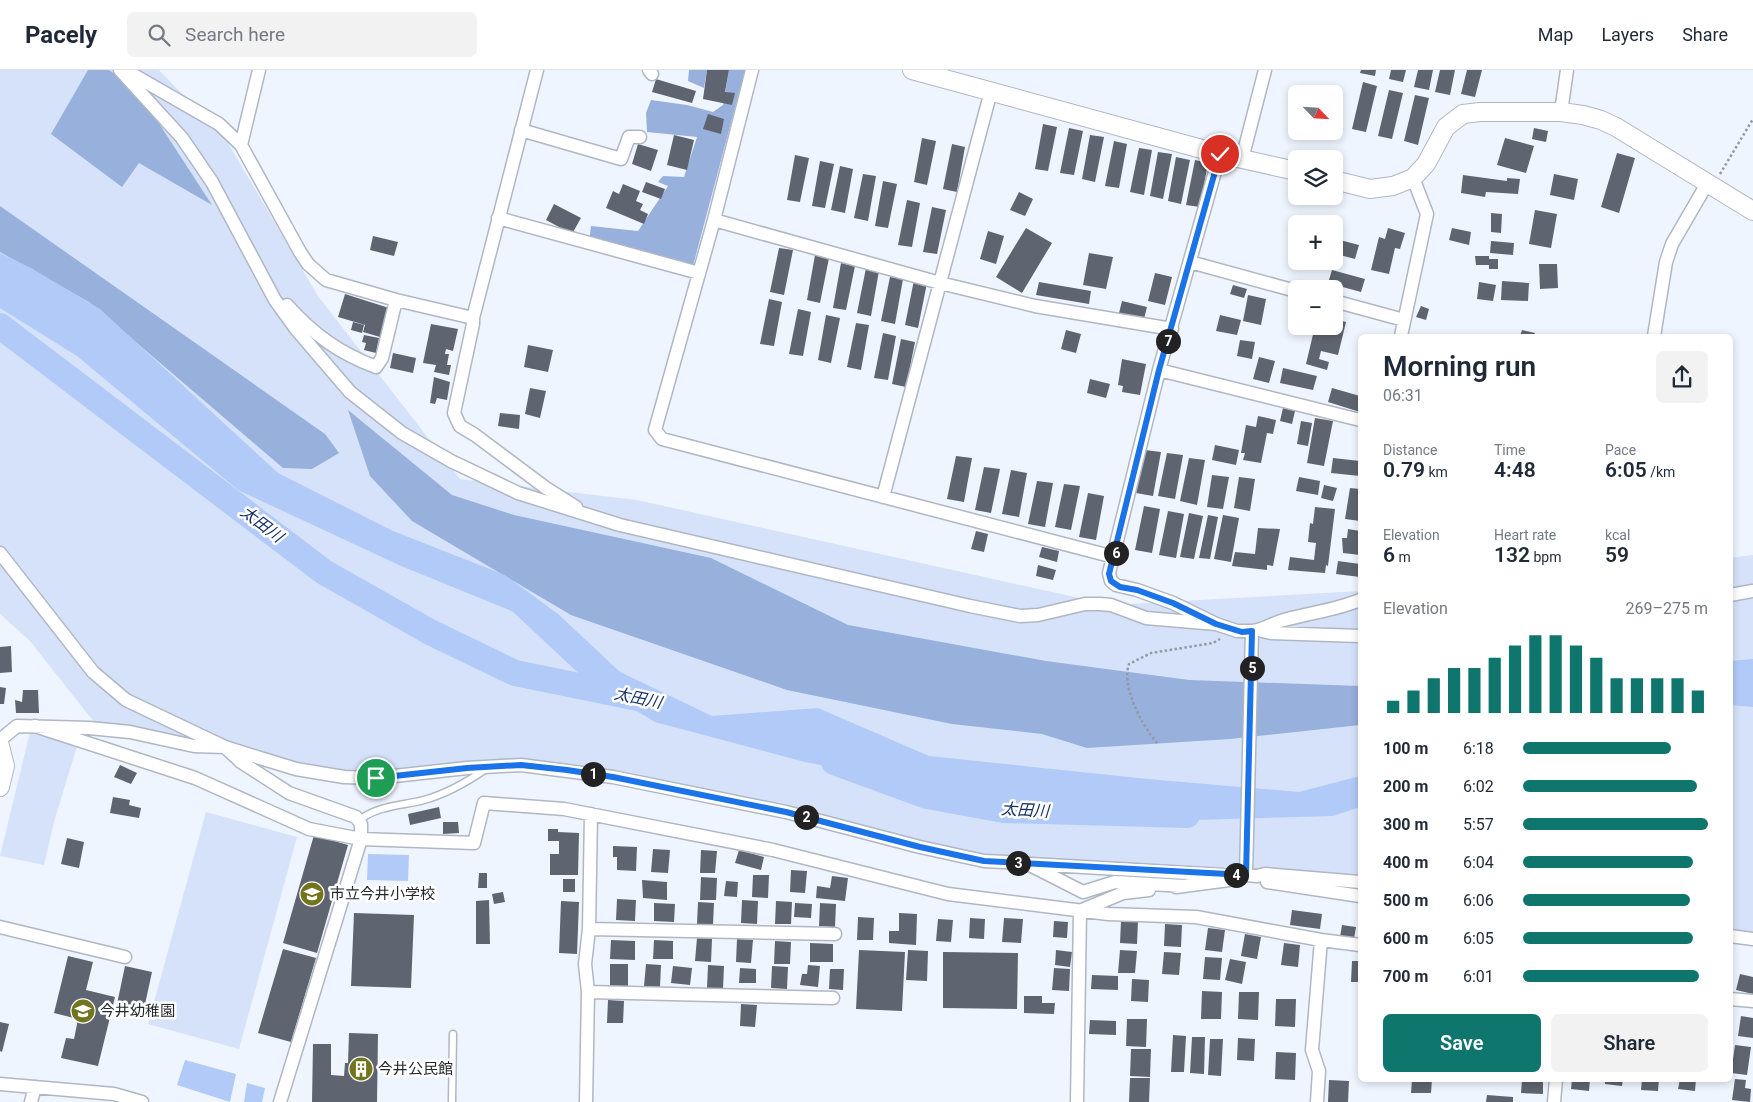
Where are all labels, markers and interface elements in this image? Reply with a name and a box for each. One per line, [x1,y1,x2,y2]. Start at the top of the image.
search box [127,12,477,57]
text: Pacely [25,21,97,49]
icon: search [145,21,173,49]
text: Search here [185,23,285,46]
text: Map [1538,24,1573,45]
text: Layers [1601,24,1654,45]
text: Share [1682,24,1728,45]
north arrow [1288,85,1342,140]
map controls [1288,85,1343,335]
pin [1199,133,1241,175]
icon: check [1206,140,1234,168]
button: layers [1288,150,1343,205]
button: + [1288,215,1343,270]
button: − [1288,280,1343,335]
pin: 7 [1156,328,1180,354]
text: 7 [1164,333,1173,349]
text: Morning run [1383,350,1536,383]
button: share [1656,351,1708,403]
text: 06:31 [1383,386,1423,405]
text: Distance [1383,442,1438,458]
text: Time [1494,442,1525,458]
text: Pace [1605,442,1636,458]
text: 0.79 [1383,458,1425,482]
text: 4:48 [1494,458,1536,482]
text: 6:05 [1605,458,1647,482]
text: km [1425,464,1448,480]
text: /km [1647,464,1675,480]
water label: 太田川 [237,502,288,547]
text: Elevation [1383,527,1440,543]
text: Heart rate [1494,527,1556,543]
text: kcal [1605,527,1630,543]
pin: 6 [1104,540,1128,566]
text: 6 [1383,543,1395,567]
text: 132 [1494,543,1530,567]
text: 59 [1605,543,1629,567]
text: 6 [1112,545,1121,561]
text: m [1395,549,1411,565]
text: bpm [1530,549,1561,565]
text: Elevation [1383,599,1448,618]
text: 269–275 m [1626,599,1708,618]
pin: 5 [1240,656,1264,680]
text: 5 [1248,660,1257,676]
water label: 太田川 [613,684,665,713]
text: 100 m [1383,739,1428,758]
text: 6:18 [1463,739,1494,758]
pin [355,757,397,799]
pin: 1 [580,762,606,786]
icon: arrive [362,764,390,792]
text: 1 [589,766,598,782]
text: 200 m [1383,777,1428,796]
text: 6:02 [1463,777,1494,796]
water label: 太田川 [1001,799,1051,821]
pin: 2 [794,804,818,830]
text: 2 [802,809,811,825]
text: 300 m [1383,815,1428,834]
text: 5:57 [1463,815,1494,834]
pin: 3 [1006,850,1030,876]
text: 400 m [1383,853,1428,872]
text: 6:04 [1463,853,1494,872]
text: 3 [1014,855,1023,871]
pin: 4 [1224,862,1248,888]
text: 4 [1232,867,1241,883]
school or university icon: 市立今井小学校 [299,881,325,907]
place label: 市立今井小学校 [330,885,435,903]
text: 500 m [1383,891,1428,910]
text: 6:06 [1463,891,1494,910]
text: 600 m [1383,929,1428,948]
text: 6:05 [1463,929,1494,948]
text: 700 m [1383,967,1428,986]
text: 6:01 [1463,967,1494,986]
school or university icon: 今井幼稚園 [70,998,96,1024]
place label: 今井幼稚園 [100,1002,175,1020]
button: Save [1383,1014,1541,1072]
button: Share [1551,1014,1708,1072]
building icon: 今井公民館 [348,1056,374,1082]
place label: 今井公民館 [378,1060,453,1078]

